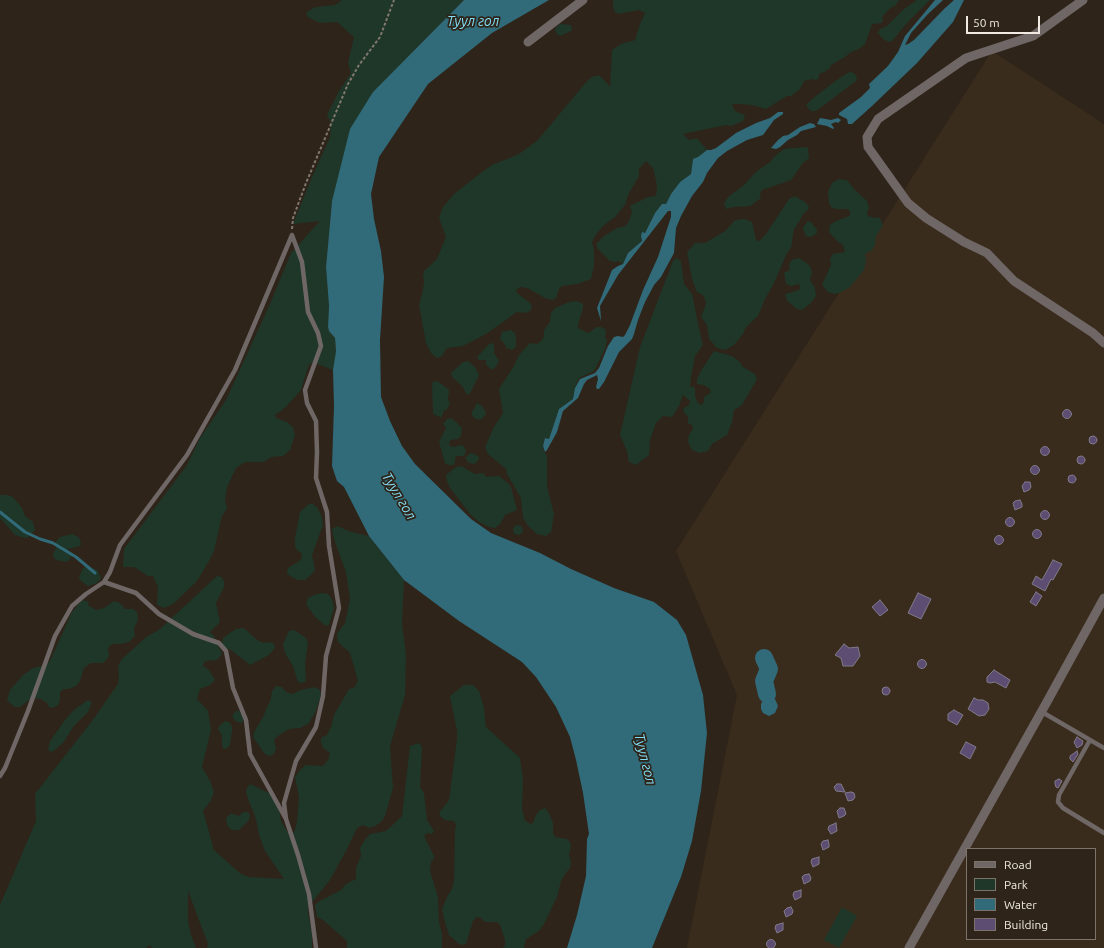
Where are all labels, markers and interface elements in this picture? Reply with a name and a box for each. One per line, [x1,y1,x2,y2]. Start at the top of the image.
scale bar [968,8,1042,34]
water label: Туул гол [447,13,499,29]
text: 50 m [973,16,1000,29]
water label: Туул гол [378,469,420,523]
water label: Туул гол [631,732,659,786]
legend [966,848,1096,940]
text: Road [1004,858,1032,871]
text: Park [1004,878,1028,891]
text: Water [1004,898,1037,911]
text: Building [1004,918,1048,931]

